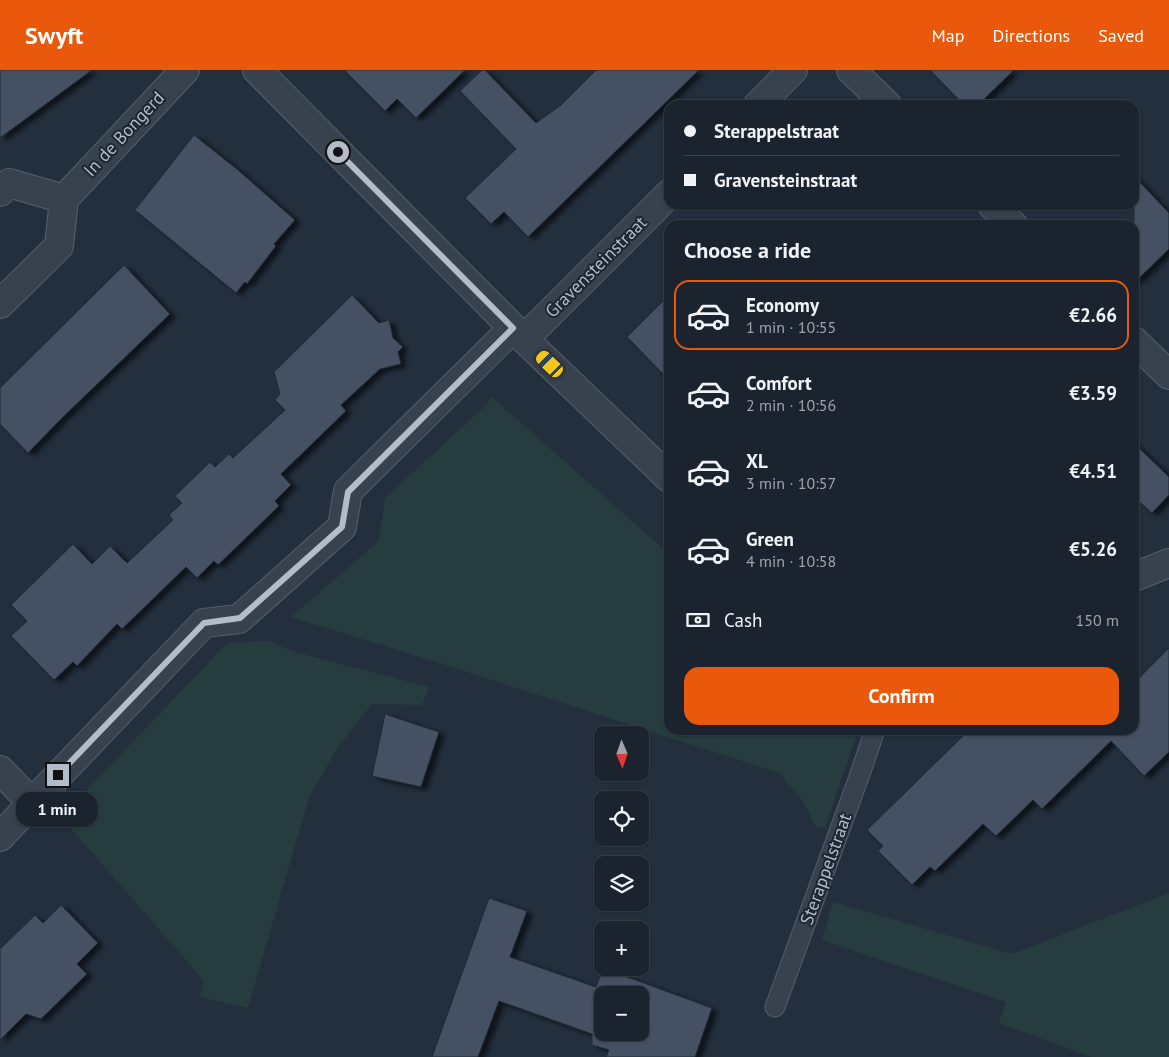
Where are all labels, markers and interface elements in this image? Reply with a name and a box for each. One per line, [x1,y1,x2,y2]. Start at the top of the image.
text: Swyft [25,20,83,51]
text: Map [932,24,964,47]
text: Directions [992,24,1070,47]
text: Saved [1098,24,1144,47]
street label: In de Bongerd [78,86,169,181]
text: Sterappelstraat [714,119,839,143]
route start [327,141,349,163]
text: Gravensteinstraat [714,168,857,192]
street label: Gravensteinstraat [540,211,651,322]
text: Choose a ride [684,236,811,264]
icon: car [686,293,731,338]
text: Economy [746,293,819,317]
text: €2.66 [1069,303,1117,327]
text: 1 min · 10:55 [746,317,836,337]
car [533,348,566,380]
icon: car [686,371,731,416]
text: Comfort [746,371,812,395]
text: €3.59 [1069,381,1117,405]
text: 2 min · 10:56 [746,395,836,415]
icon: car [686,449,731,494]
text: XL [746,449,768,473]
text: €4.51 [1069,459,1117,483]
text: 3 min · 10:57 [746,473,836,493]
icon: car [686,527,731,572]
text: Green [746,527,794,551]
text: €5.26 [1069,537,1117,561]
text: 4 min · 10:58 [746,551,836,571]
icon: cash [684,606,712,634]
text: Cash [724,608,762,632]
text: 150 m [1076,610,1119,630]
button: Confirm [684,667,1119,725]
north arrow [594,726,649,781]
map controls [594,726,649,1041]
route end [47,764,69,786]
button: locate [594,791,649,846]
callout: 1 min [17,792,99,828]
text: 1 min [37,799,77,819]
street label: Sterappelstraat [795,810,856,928]
button: layers [594,856,649,911]
button: + [594,921,649,976]
button: − [594,986,649,1041]

